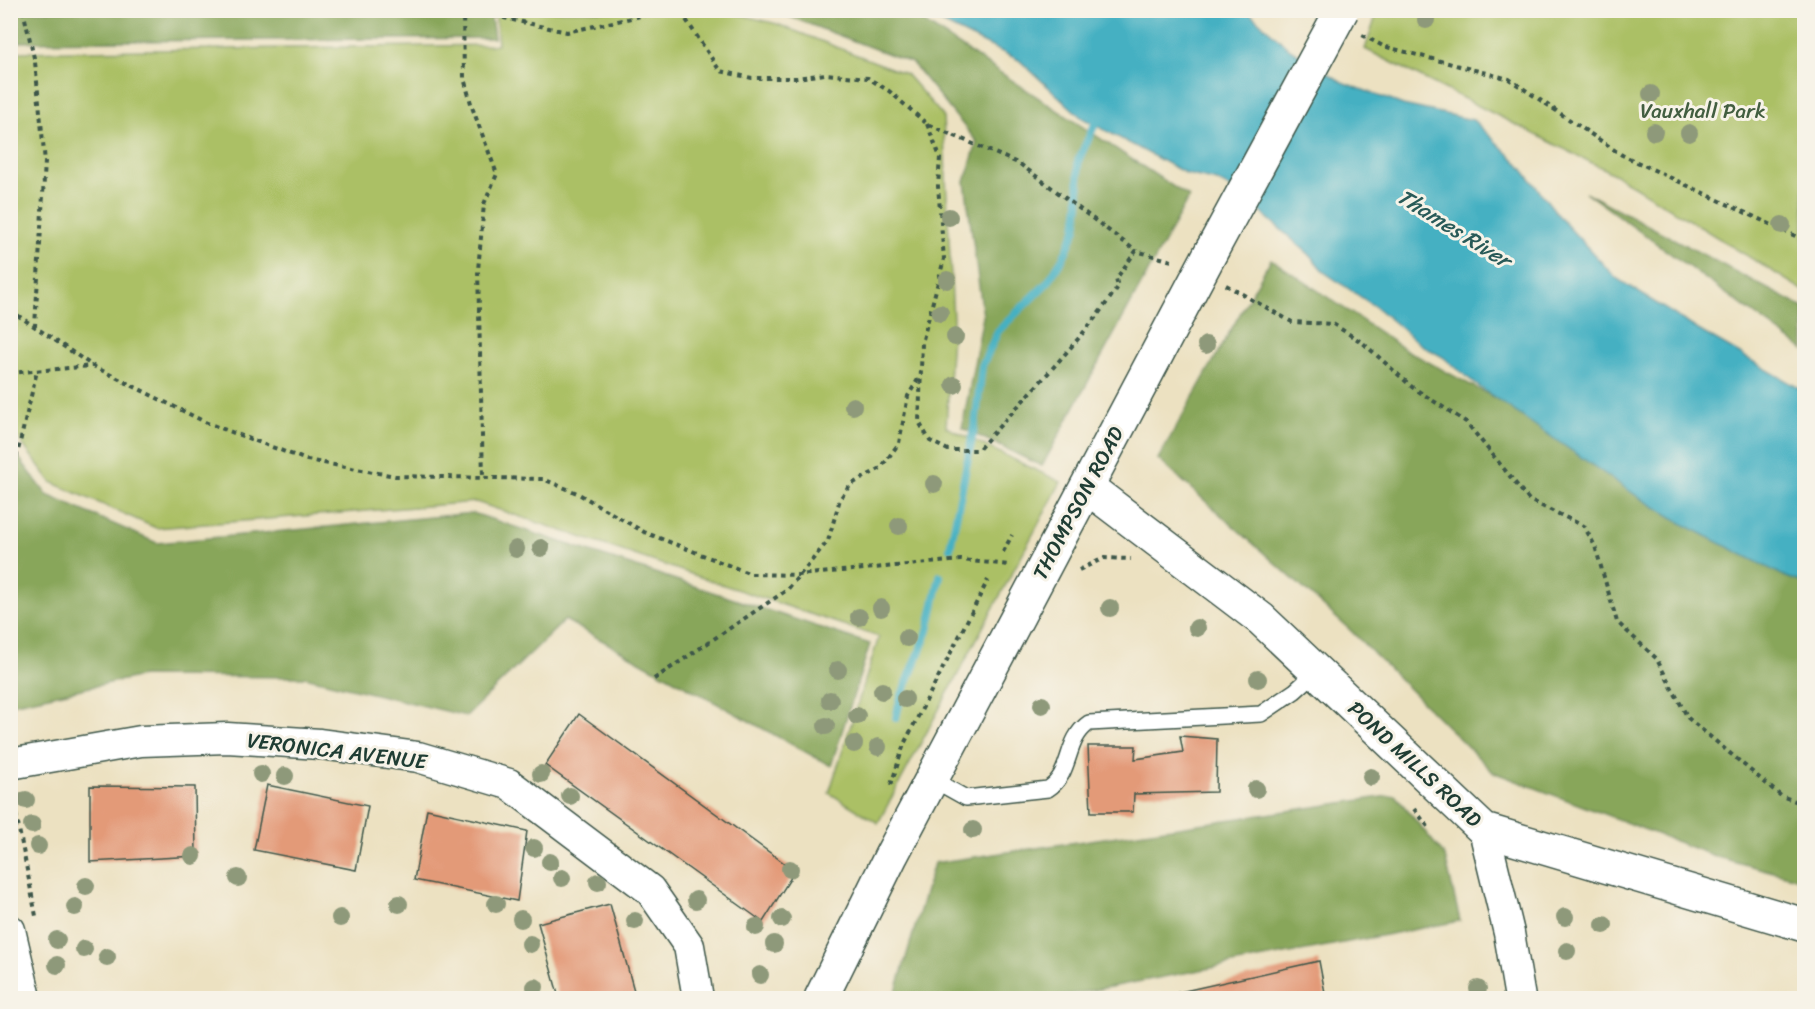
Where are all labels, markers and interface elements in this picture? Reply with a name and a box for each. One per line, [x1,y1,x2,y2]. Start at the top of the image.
park label: Vauxhall Park [1640,92,1766,130]
water label: Thames River [1390,178,1522,280]
street label: THOMPSON ROAD [1021,419,1135,587]
street label: POND MILLS ROAD [1339,691,1492,837]
street label: VERONICA AVENUE [245,721,430,781]

